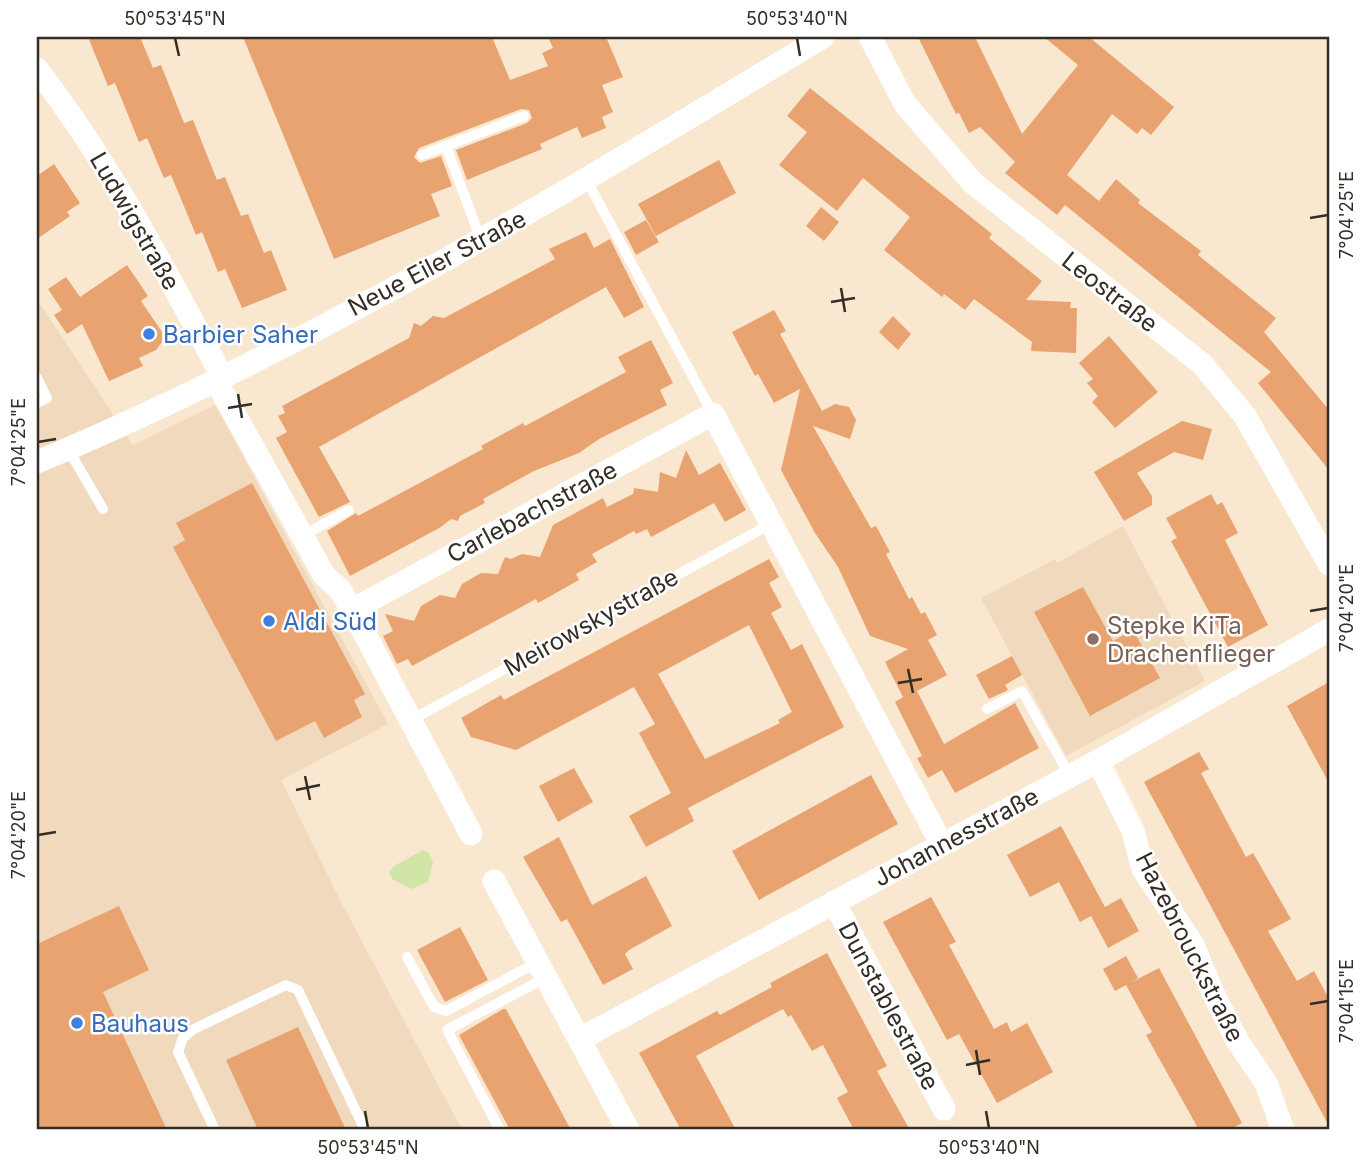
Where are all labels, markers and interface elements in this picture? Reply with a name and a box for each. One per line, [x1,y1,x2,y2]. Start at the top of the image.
text: 50°53'45"N [124,8,226,29]
text: 50°53'40"N [746,8,848,29]
street label: Ludwigstraße [84,147,186,295]
text: 7°04'25"E [1336,171,1357,259]
street label: Neue Eiler Straße [343,204,531,322]
street label: Leostraße [1056,246,1164,338]
place label: Barbier Saher [163,320,318,349]
marker: Barbier Saher [141,326,157,342]
text: 7°04'25"E [8,398,29,486]
street label: Carlebachstraße [442,455,622,569]
street label: Meirowskystraße [499,562,683,682]
text: 7°04'20"E [1336,564,1357,652]
place label: Aldi Süd [283,607,377,636]
place label: Stepke KiTa Drachenflieger [1107,611,1275,668]
marker: Aldi Süd [261,613,277,629]
marker: Stepke KiTa Drachenflieger [1085,631,1101,647]
street label: Johannesstraße [869,781,1043,893]
text: 7°04'20"E [8,791,29,879]
street label: Hazebrouckstraße [1130,847,1250,1047]
street label: Dunstablestraße [833,917,945,1095]
text: 7°04'15"E [1336,959,1357,1043]
place label: Bauhaus [91,1009,189,1038]
marker: Bauhaus [69,1015,85,1031]
text: 50°53'45"N [317,1137,419,1158]
text: 50°53'40"N [938,1137,1040,1158]

